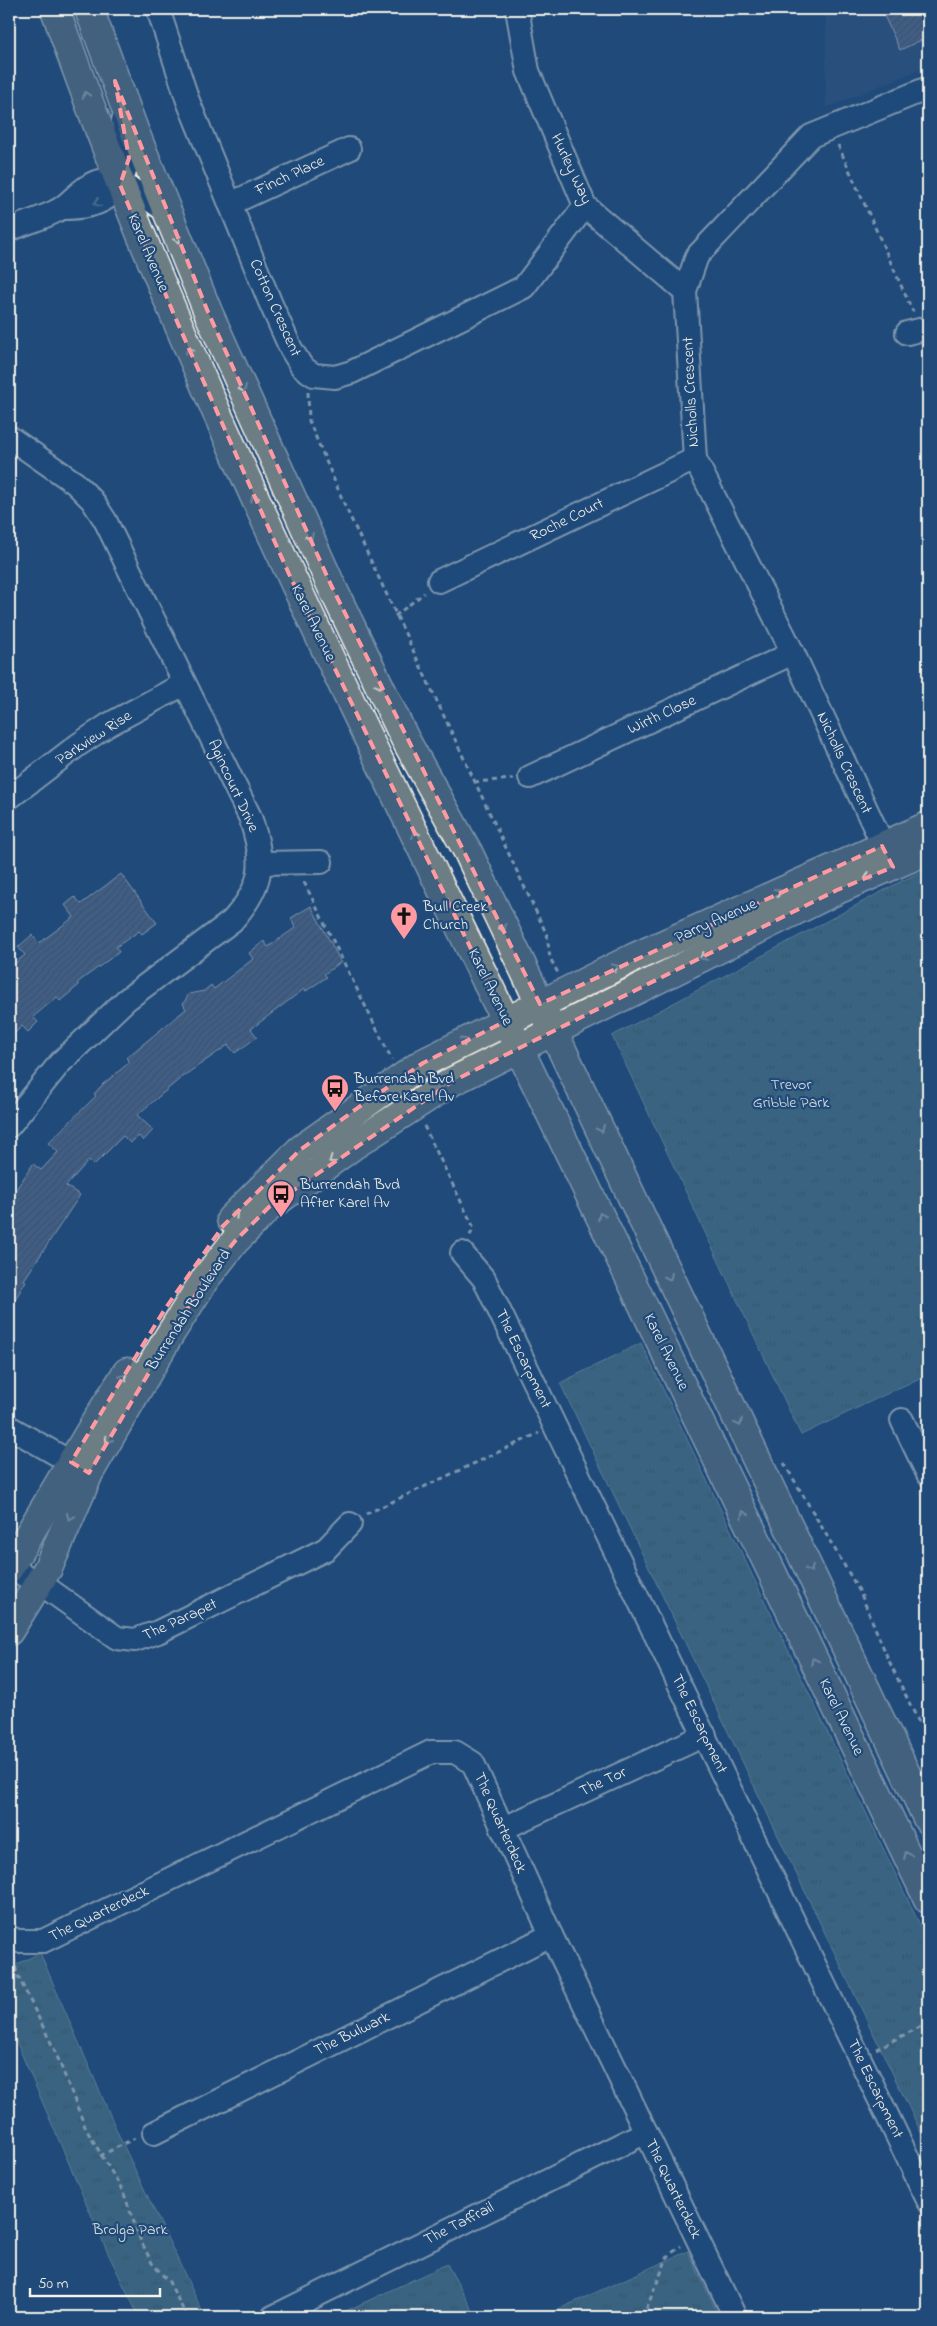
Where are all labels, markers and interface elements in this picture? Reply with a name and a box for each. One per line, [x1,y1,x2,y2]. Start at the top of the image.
one-way arrow [82,91,92,100]
street label: Hurley Way [544,129,598,209]
street label: Finch Place [251,149,329,203]
one-way arrow [93,197,102,207]
street label: Karel Avenue [121,210,176,297]
one-way arrow [172,235,182,244]
street label: Cotton Crescent [243,255,308,361]
street label: Nicholls Crescent [676,336,706,448]
one-way arrow [184,346,195,355]
one-way arrow [236,384,247,393]
street label: Roche Court [526,491,609,548]
one-way arrow [250,494,261,503]
one-way arrow [303,532,313,541]
street label: Karel Avenue [284,580,342,666]
one-way arrow [373,679,383,688]
street label: Wirth Close [624,688,701,741]
street label: Parkview Rise [51,704,138,772]
street label: Nicholls Crescent [810,708,878,819]
street label: Agincourt Drive [201,736,265,837]
one-way arrow [412,831,422,840]
one-way arrow [864,871,873,882]
one-way arrow [773,888,782,899]
street label: Parry Avenue [671,892,762,950]
place label: Bull Creek Church [422,895,488,937]
church icon: Bull Creek Church [389,901,419,940]
one-way arrow [497,923,508,932]
street label: Karel Avenue [461,944,519,1030]
one-way arrow [699,951,708,961]
one-way arrow [610,963,619,973]
one-way arrow [459,1037,468,1047]
place label: Burrendah Bvd Before Karel Av [353,1067,455,1109]
bus stop icon: Burrendah Bvd Before Karel Av [320,1073,350,1112]
park label: Trevor Gribble Park [753,1073,830,1115]
one-way arrow [594,1124,605,1133]
one-way arrow [329,1154,338,1163]
place label: Burrendah Bvd After Karel Av [299,1173,400,1215]
bus stop icon: Burrendah Bvd After Karel Av [266,1179,296,1218]
one-way arrow [229,1211,238,1220]
one-way arrow [597,1213,607,1222]
street label: Burrendah Boulevard [140,1244,237,1376]
one-way arrow [663,1272,674,1281]
street label: The Escarpment [489,1305,558,1413]
street label: Karel Avenue [637,1309,695,1395]
one-way arrow [118,1373,128,1382]
one-way arrow [733,1418,743,1427]
one-way arrow [104,1435,114,1444]
one-way arrow [740,1510,750,1519]
one-way arrow [65,1512,76,1521]
one-way arrow [804,1564,814,1573]
street label: The Parapet [139,1592,222,1648]
one-way arrow [810,1657,821,1666]
street label: The Escarpment [665,1670,734,1778]
street label: Karel Avenue [812,1674,870,1760]
street label: The Tor [575,1761,631,1803]
street label: The Quarterdeck [467,1768,533,1878]
one-way arrow [903,1851,913,1860]
street label: The Quarterdeck [45,1879,154,1949]
street label: The Bulwark [310,2005,395,2063]
street label: The Escarpment [841,2035,910,2143]
street label: The Quarterdeck [638,2135,708,2244]
street label: The Taffrail [420,2196,499,2252]
park label: Brolga Park [91,2218,168,2242]
scale bar [30,2266,160,2298]
text: 50 m [38,2273,69,2295]

